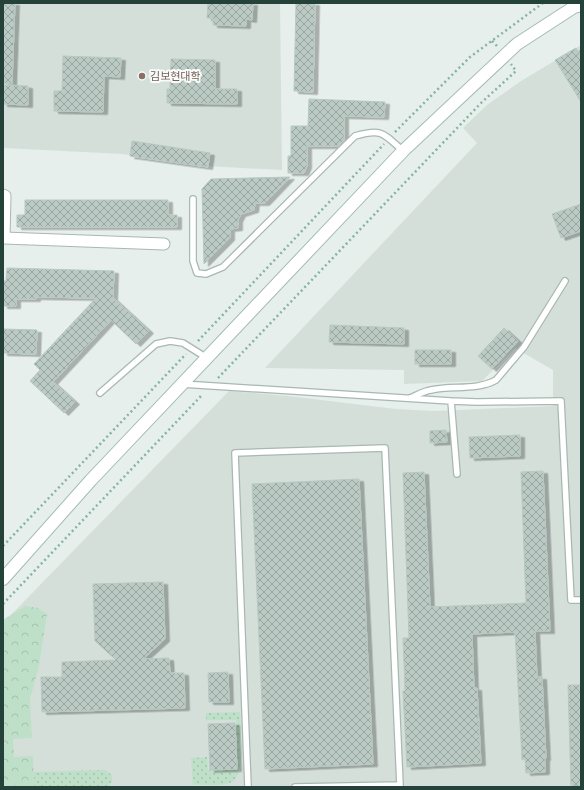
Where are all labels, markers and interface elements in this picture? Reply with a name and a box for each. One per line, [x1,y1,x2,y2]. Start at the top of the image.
place label: 김보현대학 [150,68,201,83]
marker: 김보현대학 [137,71,147,81]

